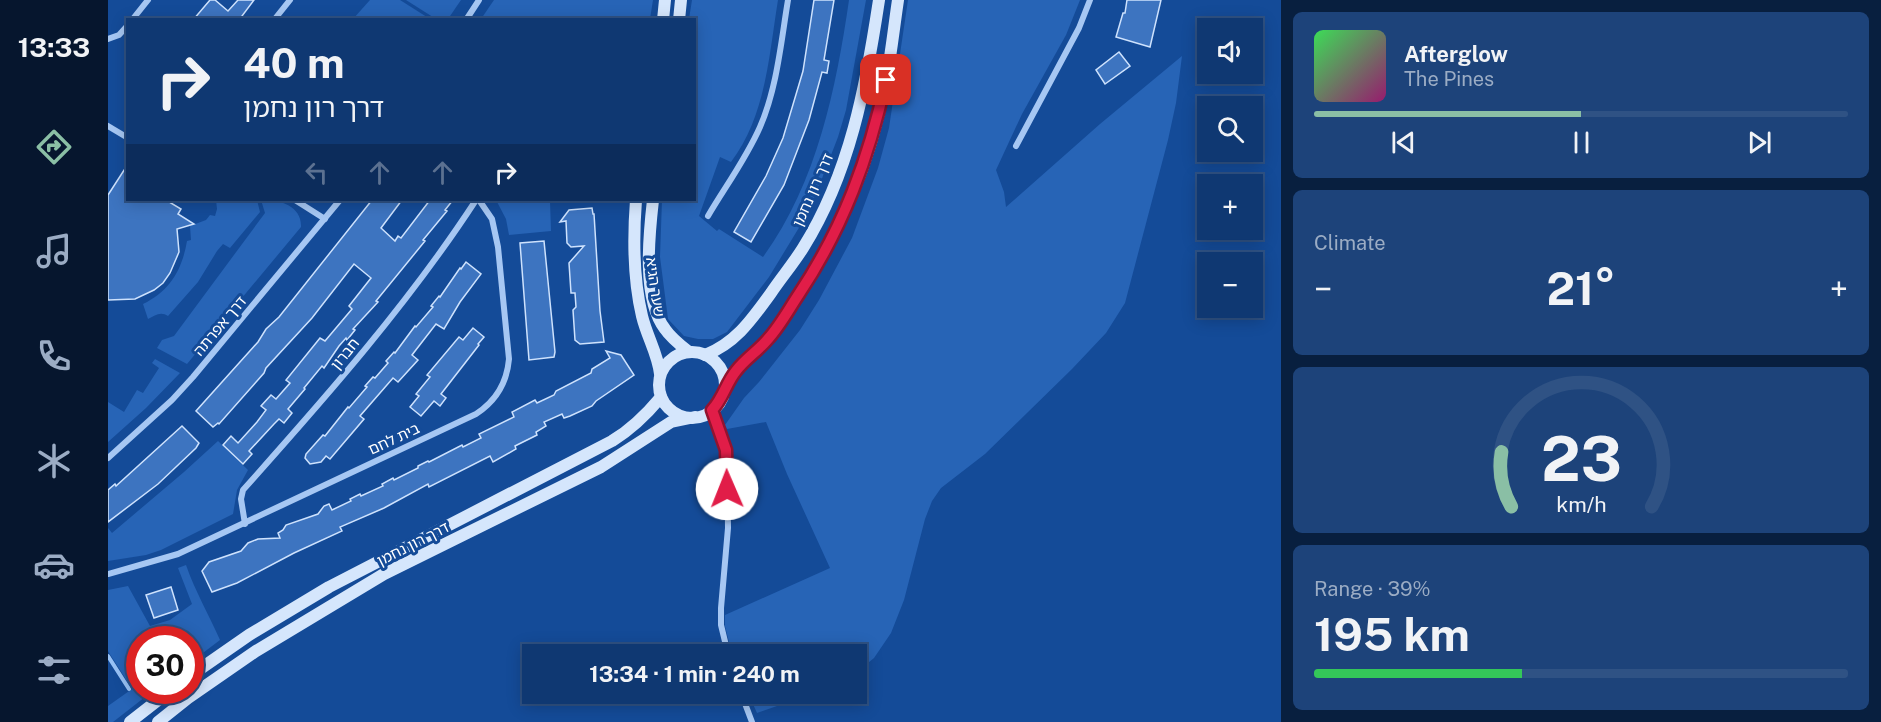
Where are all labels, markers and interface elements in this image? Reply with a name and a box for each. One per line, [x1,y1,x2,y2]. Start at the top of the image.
map controls [1197,18,1263,318]
button: sound [1197,18,1263,84]
text: 13:33 [18,31,90,63]
text: 40 m [243,38,345,87]
text: Afterglow [1404,41,1508,67]
icon: right [144,42,222,120]
pin [860,54,911,105]
icon: arrive [869,63,902,96]
text: The Pines [1404,67,1494,91]
text: דרך רון נחמן [243,91,384,123]
button: search [1197,96,1263,162]
icon: directions [33,126,75,168]
icon: previous [1387,126,1420,159]
icon: pause [1565,126,1598,159]
icon: next [1743,126,1776,159]
street label: דרך רון נחמן [789,151,836,229]
icon: left [300,156,333,189]
icon: ahead [363,156,396,189]
icon: ahead [426,156,459,189]
icon: right [489,156,522,189]
button: + [1197,174,1263,240]
icon: music [33,230,75,272]
text: Climate [1314,231,1386,255]
button: − [1197,252,1263,318]
street label: שער הגיא [643,256,668,318]
text: 21° [1546,262,1616,315]
text: − [1314,270,1332,308]
text: + [1830,270,1848,308]
street label: דרך אפרתה [190,292,249,359]
icon: phone [33,335,75,377]
street label: חברון [327,335,362,373]
street label: בית לחם [365,419,423,458]
text: 23 [1540,422,1622,495]
icon: climate [33,440,75,482]
position arrow [695,457,759,521]
text: km/h [1556,492,1606,517]
street label: דרך רון נחמן [374,518,452,569]
icon: car [33,544,75,586]
text: Range · 39% [1314,577,1430,601]
text: 195 km [1314,608,1470,661]
speed limit sign: 30 [126,626,204,704]
icon: filters [33,649,75,691]
text: 13:34 · 1 min · 240 m [589,661,800,687]

